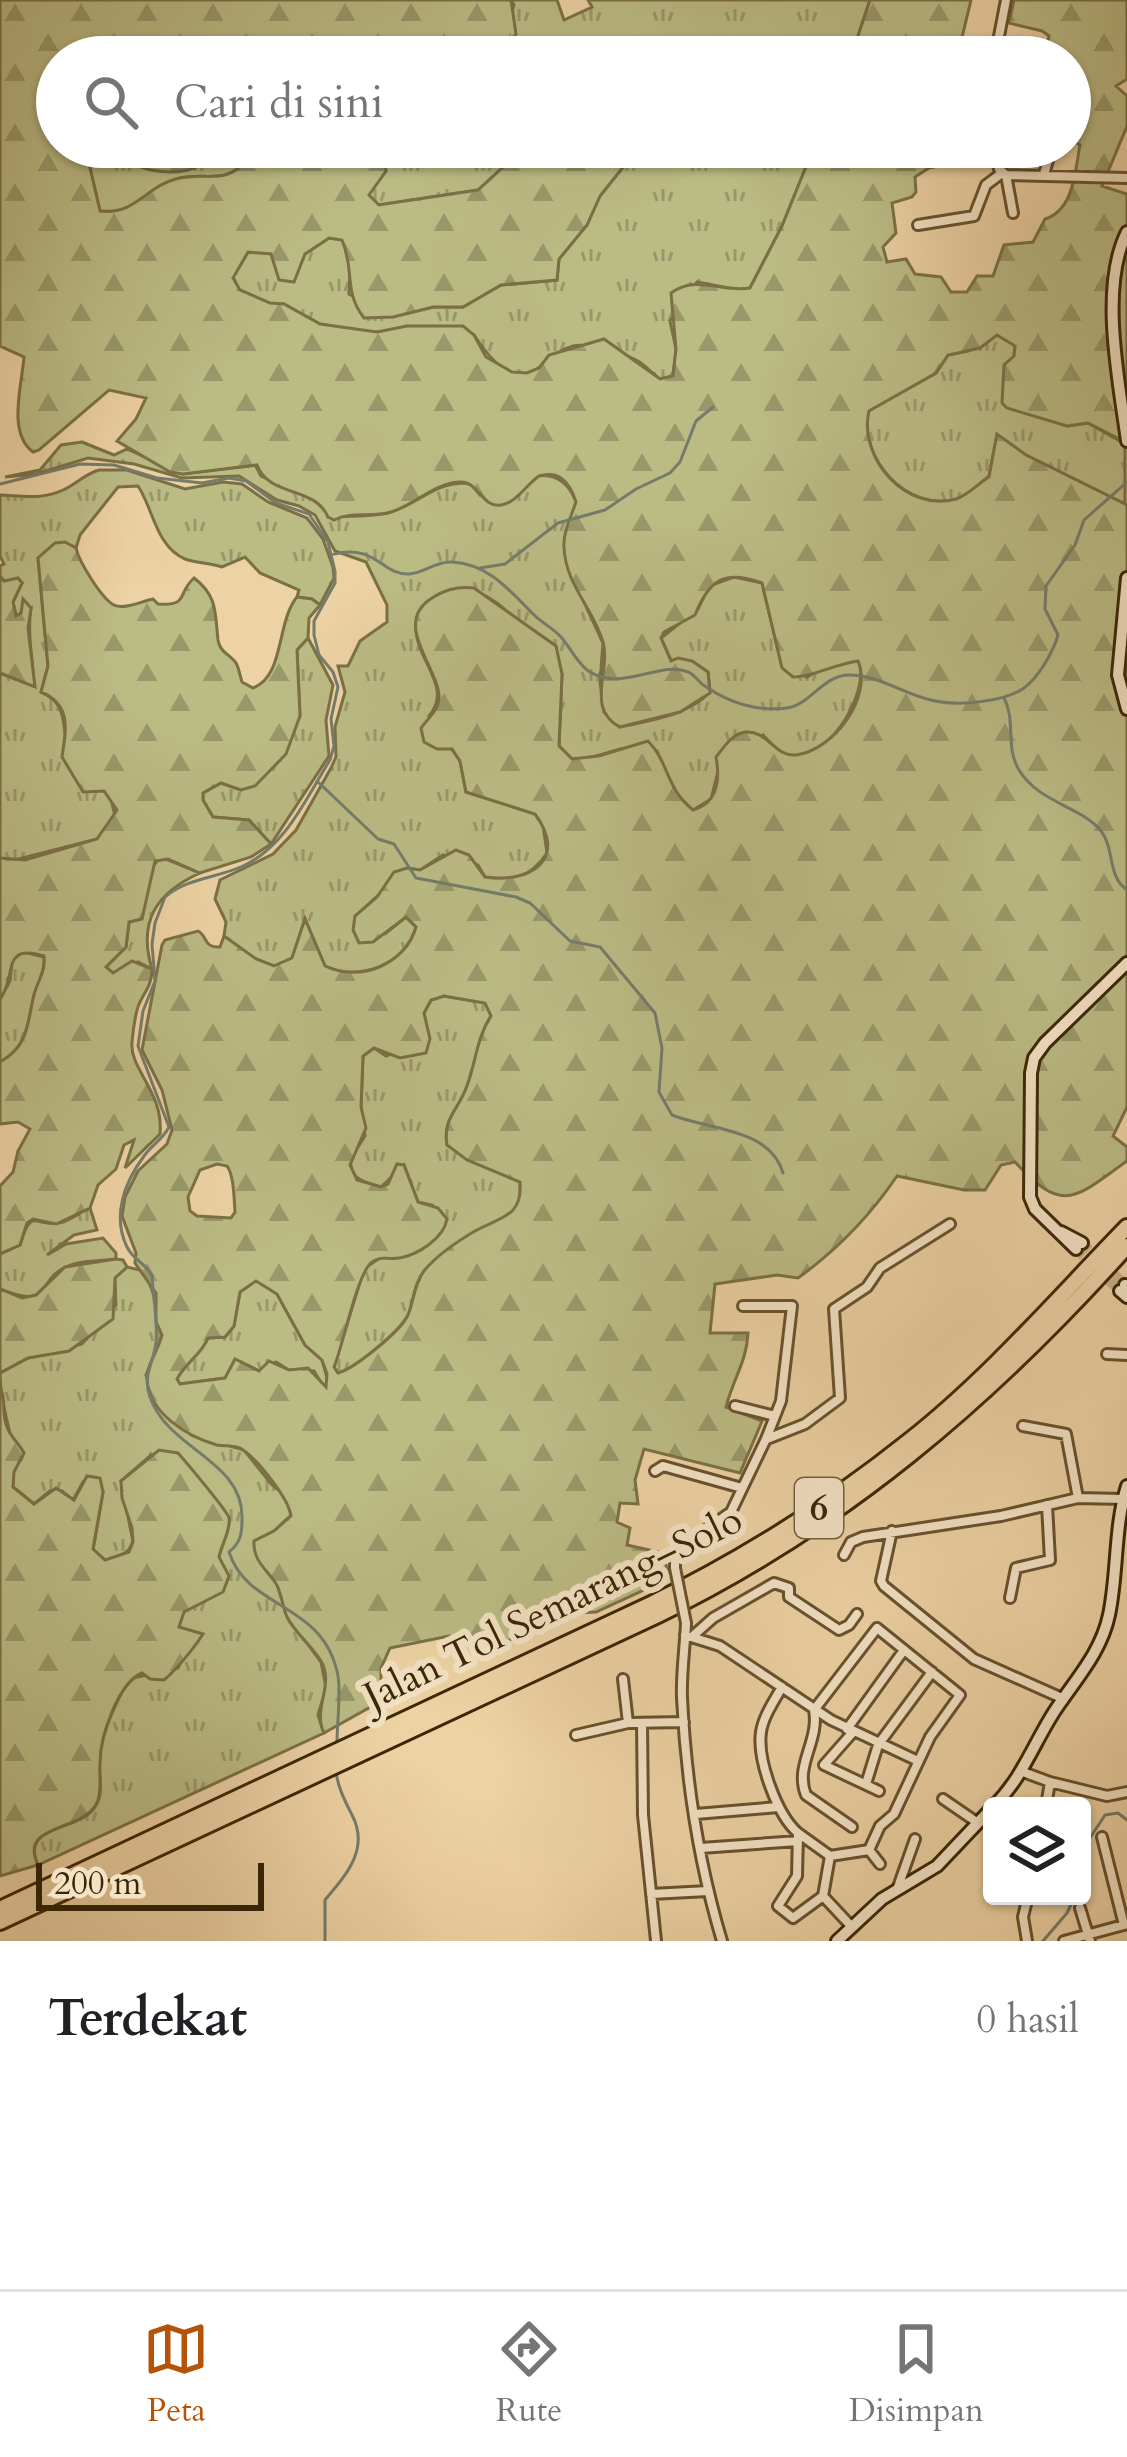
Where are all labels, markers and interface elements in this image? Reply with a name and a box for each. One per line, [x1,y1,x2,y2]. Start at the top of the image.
search box [36,36,1091,168]
icon: search [78,69,144,135]
text: Cari di sini [174,72,384,133]
road number: 6 [795,1478,843,1538]
street label: Jalan Tol Semarang–Solo [350,1493,751,1725]
map controls [983,1797,1091,1905]
button: layers [983,1797,1091,1905]
scale bar [36,1857,264,1910]
text: 200 m [54,1861,141,1906]
text: Terdekat [48,1984,247,2054]
text: 0 hasil [976,1993,1079,2046]
tab: Peta [143,2316,209,2433]
tab: Rute [496,2316,562,2433]
tab: Disimpan [849,2316,984,2433]

